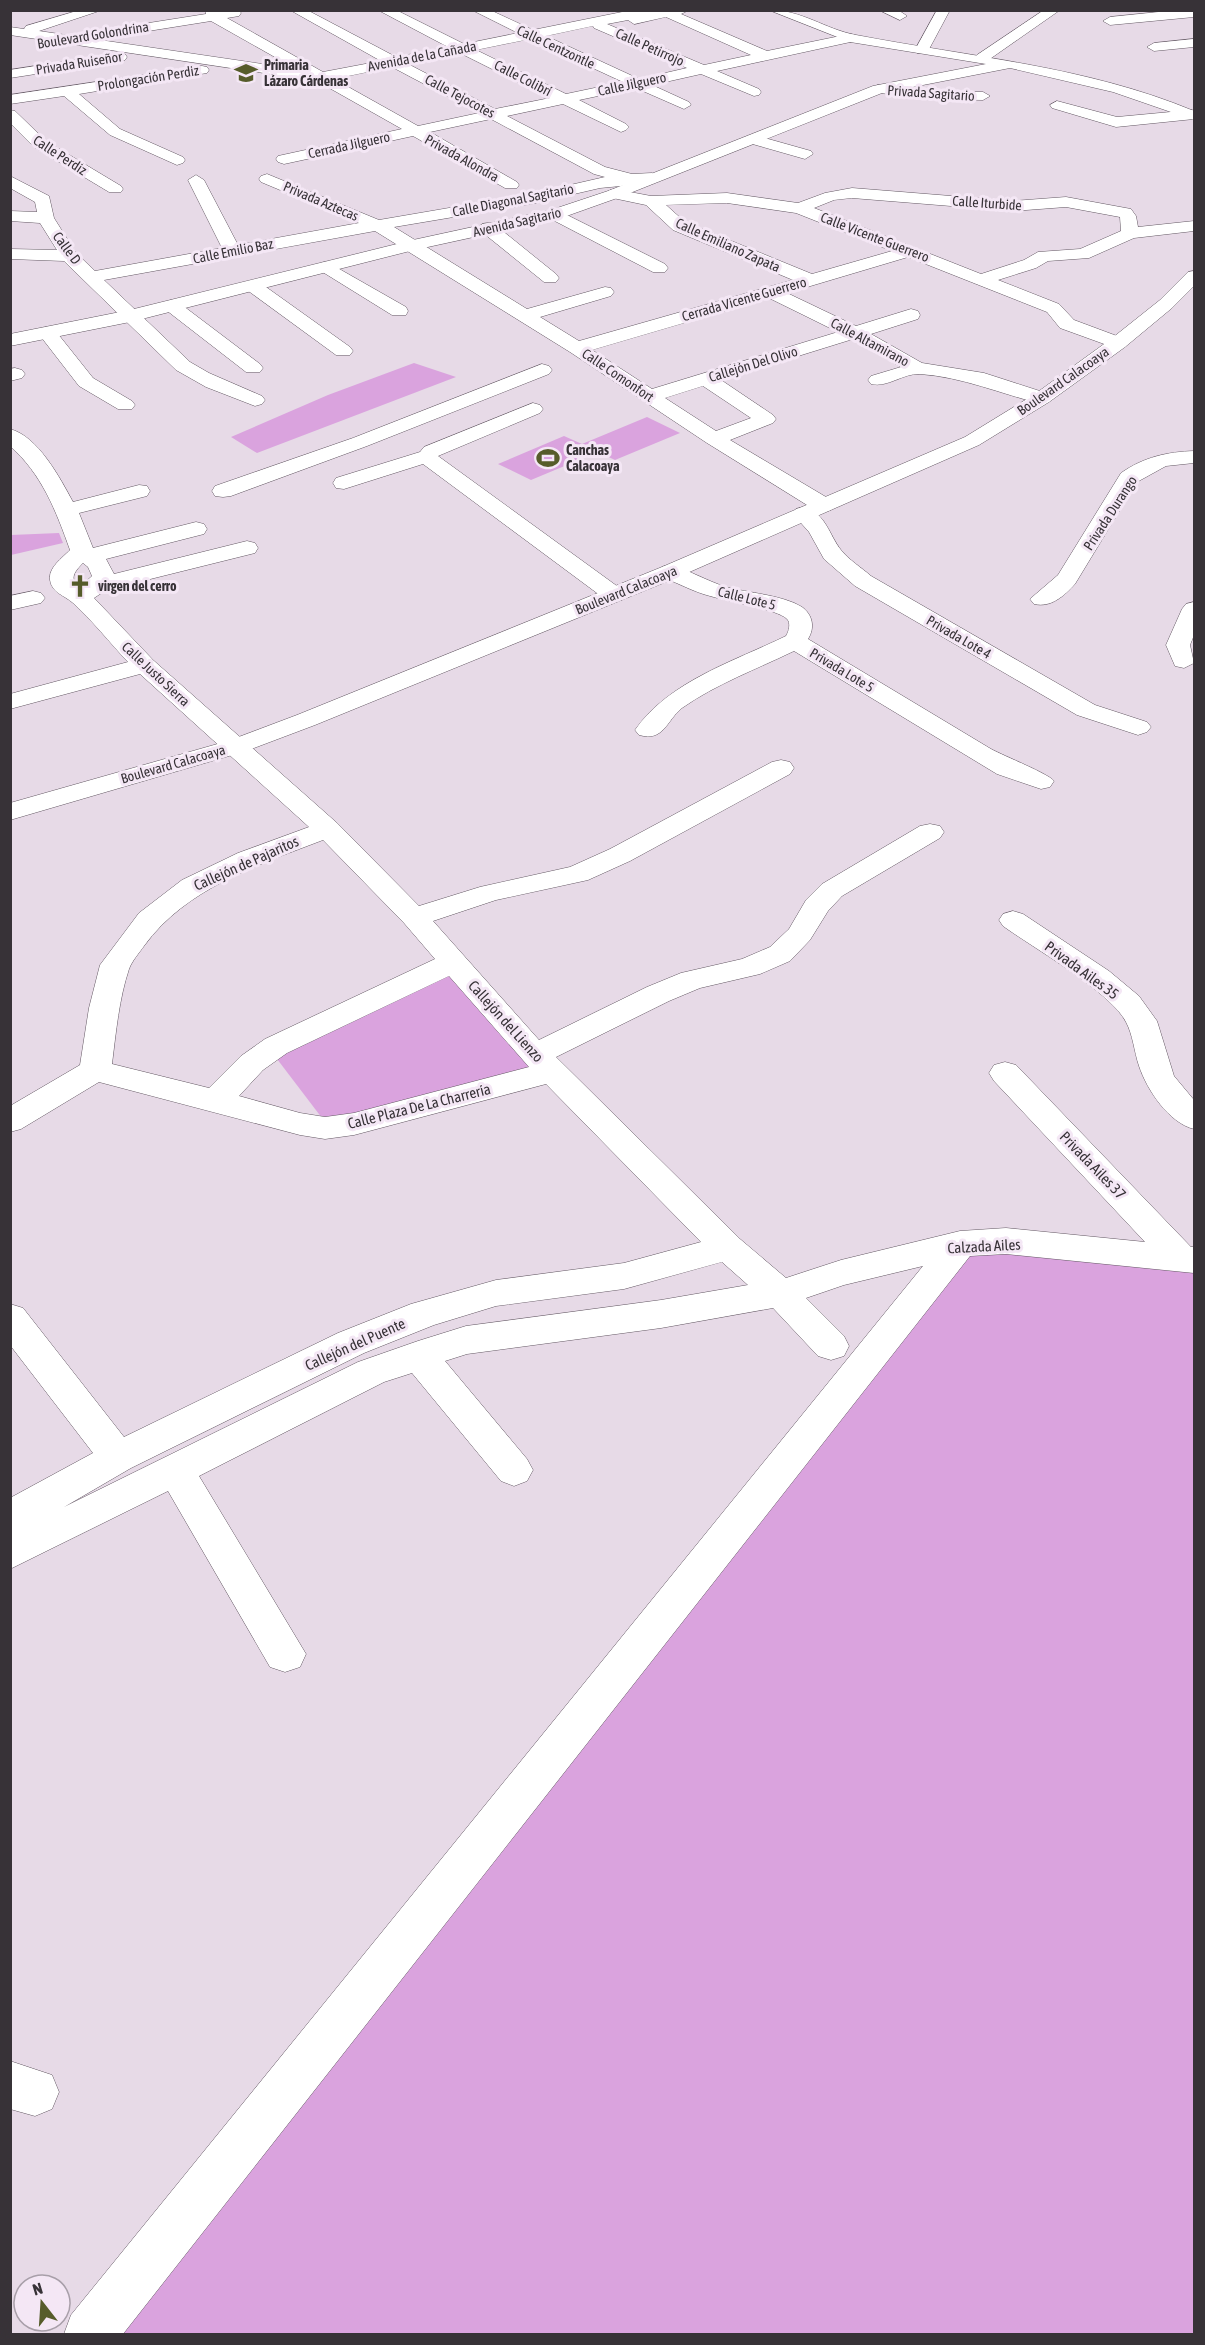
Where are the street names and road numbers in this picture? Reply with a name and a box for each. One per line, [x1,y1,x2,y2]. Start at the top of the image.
street label: Boulevard Golondrina [36,18,150,52]
street label: Calle Centzontle [515,22,597,72]
street label: Calle Petirrojo [613,25,687,69]
street label: Avenida de la Cañada [366,38,478,74]
street label: Privada Ruiseñor [35,48,124,78]
street label: Calle Colibrí [492,57,554,99]
street label: Prolongación Perdiz [96,62,200,94]
street label: Calle Jilguero [596,69,668,99]
street label: Calle Tejocotes [422,71,498,121]
street label: Privada Sagitario [887,82,975,104]
street label: Cerrada Jilguero [307,129,391,161]
street label: Privada Alondra [422,131,502,185]
street label: Calle Perdiz [30,132,90,178]
street label: Privada Aztecas [281,178,361,224]
street label: Calle Diagonal Sagitario [451,180,575,220]
street label: Calle Iturbide [952,193,1022,213]
street label: Avenida Sagitario [471,204,563,240]
street label: Calle Vicente Guerrero [819,209,931,265]
street label: Calle Emiliano Zapata [673,215,783,275]
street label: Calle D [50,229,84,267]
street label: Calle Emilio Baz [192,235,274,267]
street label: Cerrada Vicente Guerrero [680,274,808,324]
street label: Calle Altamirano [828,315,912,369]
street label: Callejón Del Olivo [707,343,799,385]
street label: Boulevard Calacoaya [1014,343,1112,419]
street label: Calle Comonfort [579,345,657,405]
street label: Privada Durango [1080,473,1140,553]
street label: Boulevard Calacoaya [573,562,679,618]
street label: Calle Lote 5 [716,583,778,613]
street label: Privada Lote 4 [924,612,995,662]
street label: Calle Justo Sierra [119,639,193,709]
street label: Privada Lote 5 [807,645,877,695]
street label: Boulevard Calacoaya [119,741,227,787]
street label: Callejón de Pajaritos [191,832,301,894]
street label: Privada Ailes 35 [1042,937,1122,1003]
street label: Callejón del Lienzo [465,977,547,1065]
street label: Calle Plaza De La Charrería [346,1080,492,1132]
street label: Privada Ailes 37 [1057,1128,1129,1202]
street label: Calzada Ailes [947,1236,1021,1256]
street label: Callejón del Puente [302,1314,408,1374]

